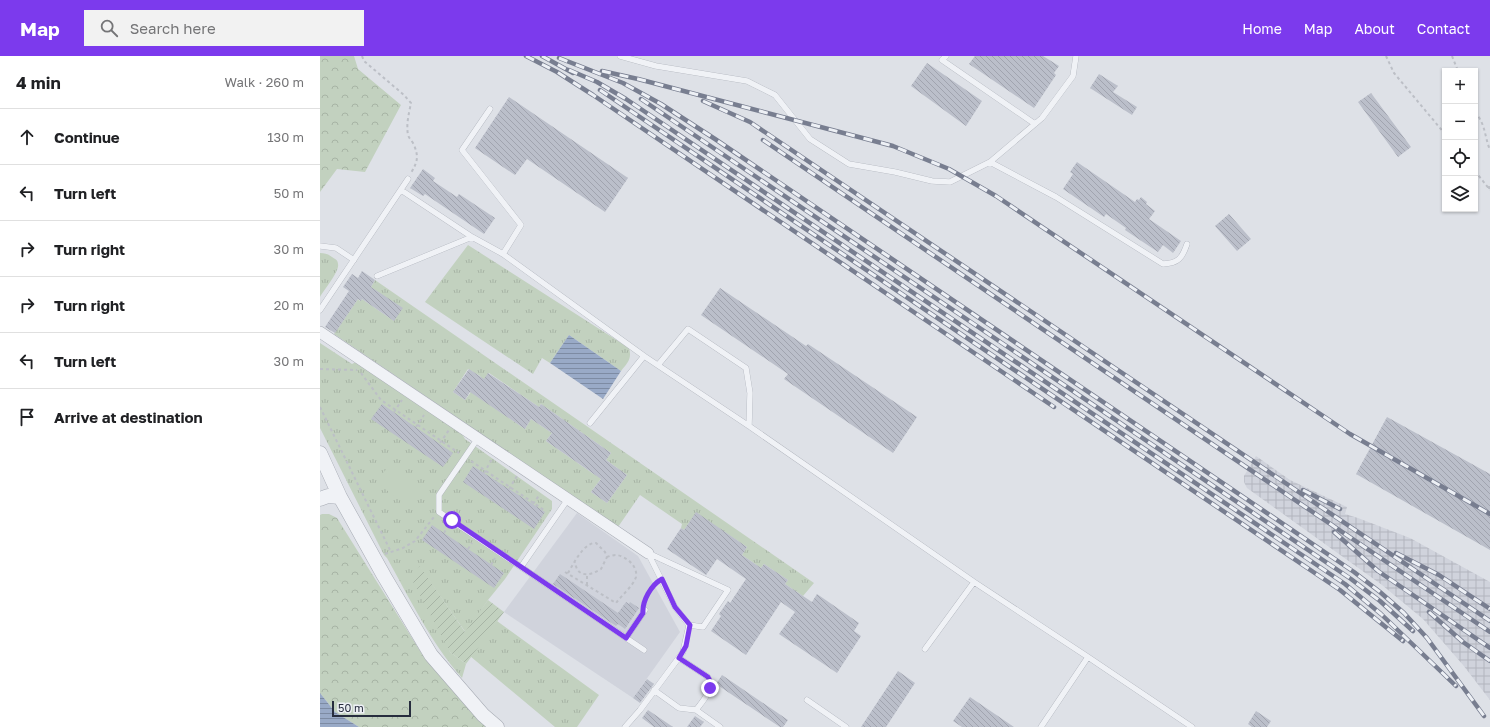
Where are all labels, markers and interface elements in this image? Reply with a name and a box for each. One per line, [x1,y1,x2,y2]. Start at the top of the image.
search box [84,10,364,46]
text: Map [20,17,60,40]
icon: search [98,17,120,39]
text: Search here [130,19,216,37]
text: Home [1242,20,1282,37]
text: Map [1304,20,1332,37]
text: About [1354,20,1395,37]
text: Contact [1417,20,1470,37]
map controls [1442,68,1478,212]
button: + [1442,68,1478,104]
text: 4 min [16,72,61,93]
text: Walk · 260 m [225,74,304,90]
button: − [1442,104,1478,140]
icon: ahead [16,126,38,148]
text: Continue [54,128,120,146]
text: 130 m [267,129,304,145]
button: locate [1442,140,1478,176]
button: layers [1442,176,1478,212]
icon: left [16,182,38,204]
text: Turn left [54,184,116,202]
text: 50 m [274,185,304,201]
icon: right [16,238,38,260]
text: Turn right [54,240,125,258]
text: 30 m [274,241,304,257]
icon: right [16,294,38,316]
text: Turn right [54,296,125,314]
text: 20 m [274,297,304,313]
icon: left [16,350,38,372]
text: Turn left [54,352,116,370]
text: 30 m [274,353,304,369]
icon: arrive [16,406,38,428]
text: Arrive at destination [54,408,203,426]
route start [443,511,461,529]
route end [701,679,719,697]
scale bar [332,699,411,718]
text: 50 m [338,701,364,714]

